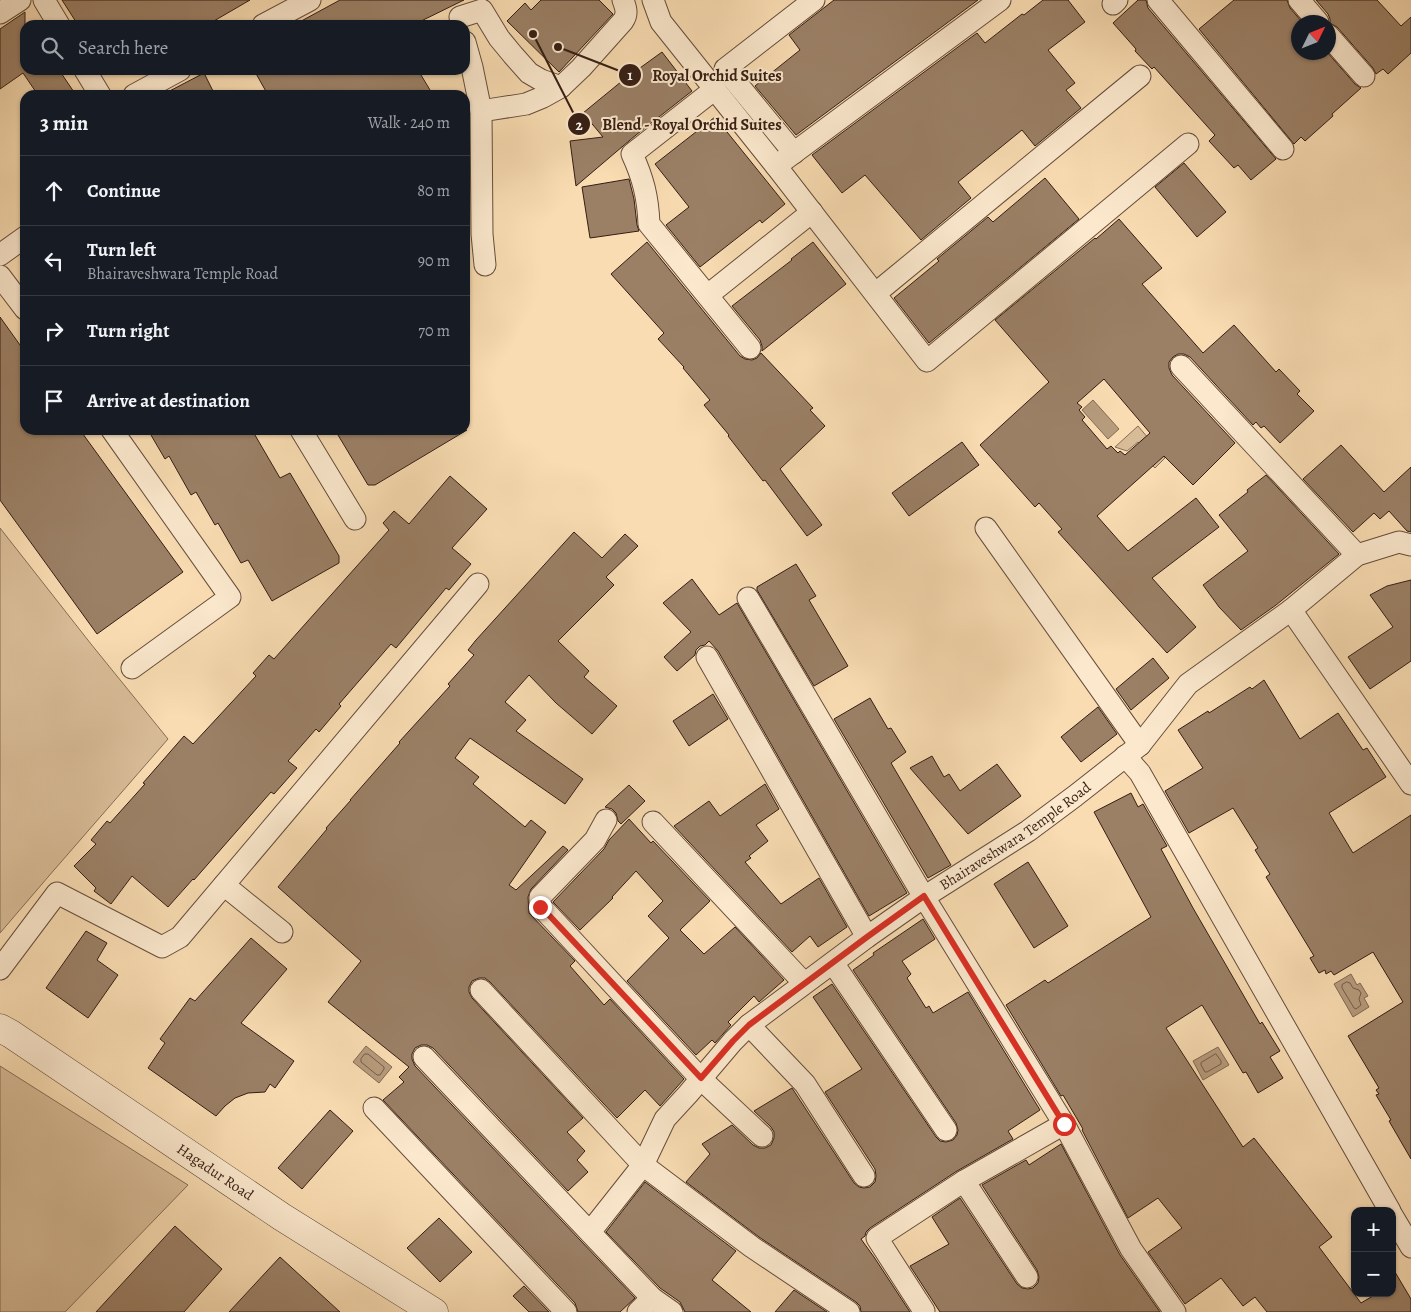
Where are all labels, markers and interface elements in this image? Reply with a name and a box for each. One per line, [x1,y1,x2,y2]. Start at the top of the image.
north arrow [1291,15,1336,60]
search box [20,20,470,75]
icon: search [38,34,66,62]
text: Search here [78,35,168,61]
callout: Royal Orchid Suites [618,60,792,91]
text: 1 [627,65,633,85]
text: Royal Orchid Suites [652,65,782,87]
text: 3 min [40,109,88,137]
callout: Blend - Royal Orchid Suites [567,109,792,140]
text: Walk · 240 m [368,112,450,134]
text: Blend - Royal Orchid Suites [602,114,782,136]
text: 2 [575,115,583,135]
icon: ahead [40,177,68,205]
text: Continue [87,178,161,204]
text: 80 m [417,180,450,202]
text: Turn left [87,237,156,263]
icon: left [40,247,68,275]
text: 90 m [418,250,450,272]
text: Bhairaveshwara Temple Road [87,263,278,285]
icon: right [40,317,68,345]
text: Turn right [87,318,169,344]
text: 70 m [418,320,450,342]
icon: arrive [40,387,68,415]
text: Arrive at destination [87,388,250,414]
street label: Bhairaveshwara Temple Road [935,777,1096,895]
route end [529,896,552,919]
route start [1053,1113,1076,1136]
street label: Hagadur Road [173,1139,258,1206]
map controls [1351,1207,1396,1297]
button: + [1351,1207,1396,1252]
button: − [1351,1252,1396,1297]

